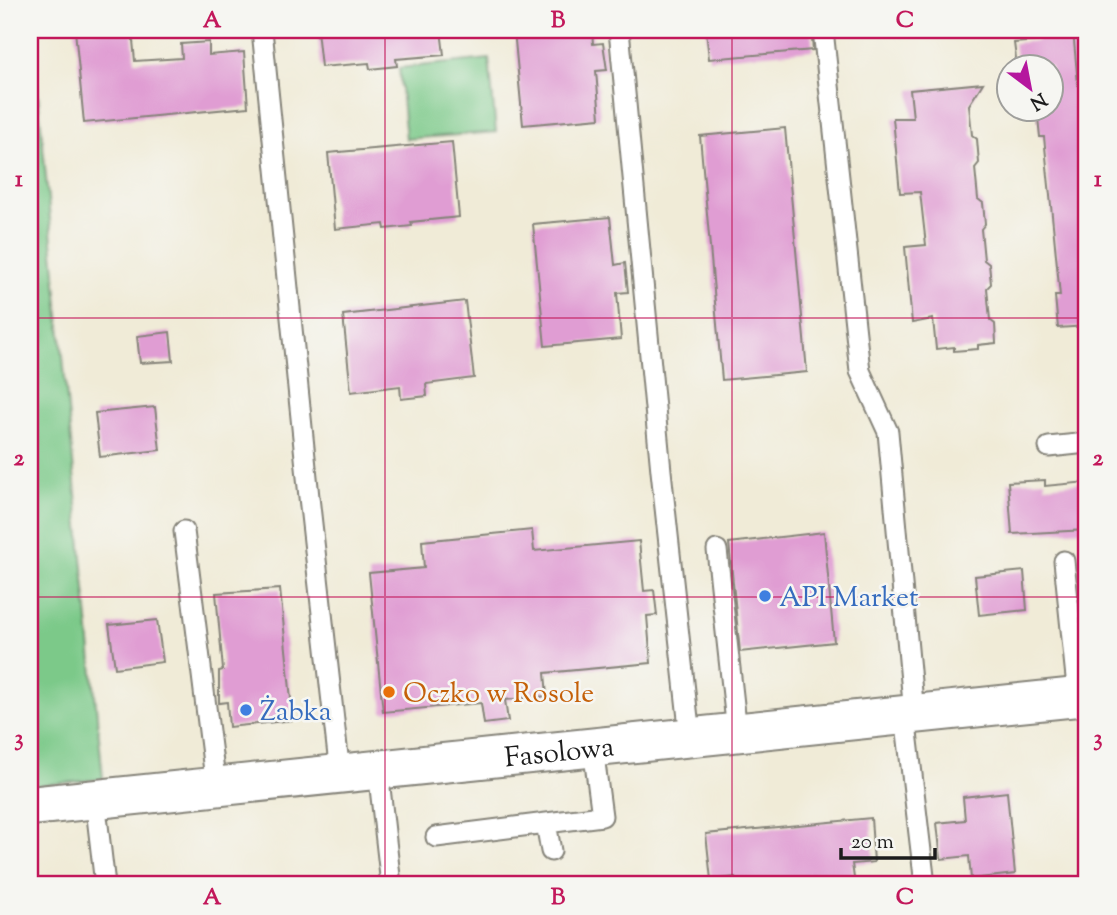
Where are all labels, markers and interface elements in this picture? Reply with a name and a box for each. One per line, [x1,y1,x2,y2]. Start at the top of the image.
text: A [203,5,222,38]
text: B [551,5,566,38]
text: C [896,5,914,38]
north arrow [995,52,1064,122]
text: N [1024,85,1051,116]
text: 1 [15,164,23,197]
text: 1 [1094,164,1102,197]
text: 2 [14,443,25,476]
text: 2 [1093,443,1104,476]
place label: API Market [779,579,919,619]
marker: API Market [757,588,773,604]
place label: Oczko w Rosole [403,675,594,715]
marker: Oczko w Rosole [381,684,397,700]
place label: Żabka [260,693,332,733]
marker: Żabka [238,702,254,718]
text: 3 [14,723,24,756]
text: 3 [1093,723,1103,756]
street label: Fasolowa [503,728,616,780]
scale bar [841,817,935,861]
text: 20 m [851,828,894,858]
text: A [203,882,222,915]
text: B [551,882,566,915]
text: C [896,882,914,915]

